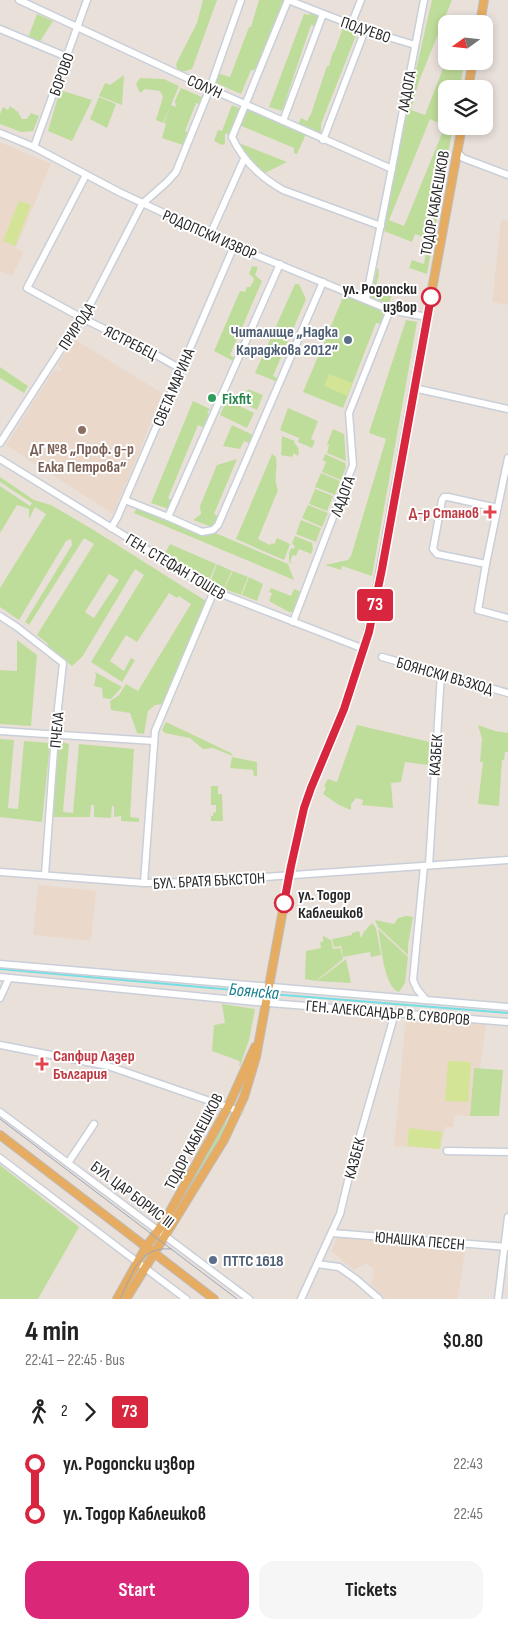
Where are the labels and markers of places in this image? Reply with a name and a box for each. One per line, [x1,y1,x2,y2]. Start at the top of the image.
place label: ул. Родопски извор [342,280,417,317]
marker: ул. Родопски извор [421,287,441,307]
place label: Читалище „Надка Караджова 2012“ [231,323,339,360]
marker: Читалище „Надка Караджова 2012“ [342,334,354,346]
place label: Fixfit [222,390,251,409]
marker: Fixfit [206,392,218,404]
marker: ДГ №8 „Проф. д-р Елка Петрова“ [76,424,88,436]
place label: ДГ №8 „Проф. д-р Елка Петрова“ [30,440,134,477]
place label: Д-р Станов [409,504,479,523]
marker: Д-р Станов [483,505,497,519]
place label: ул. Тодор Каблешков [298,886,363,923]
marker: ул. Тодор Каблешков [274,893,294,913]
place label: Сапфир Лазер България [53,1047,135,1084]
marker: Сапфир Лазер България [35,1057,49,1071]
place label: ПТТС 1618 [223,1252,284,1271]
marker: ПТТС 1618 [207,1254,219,1266]

